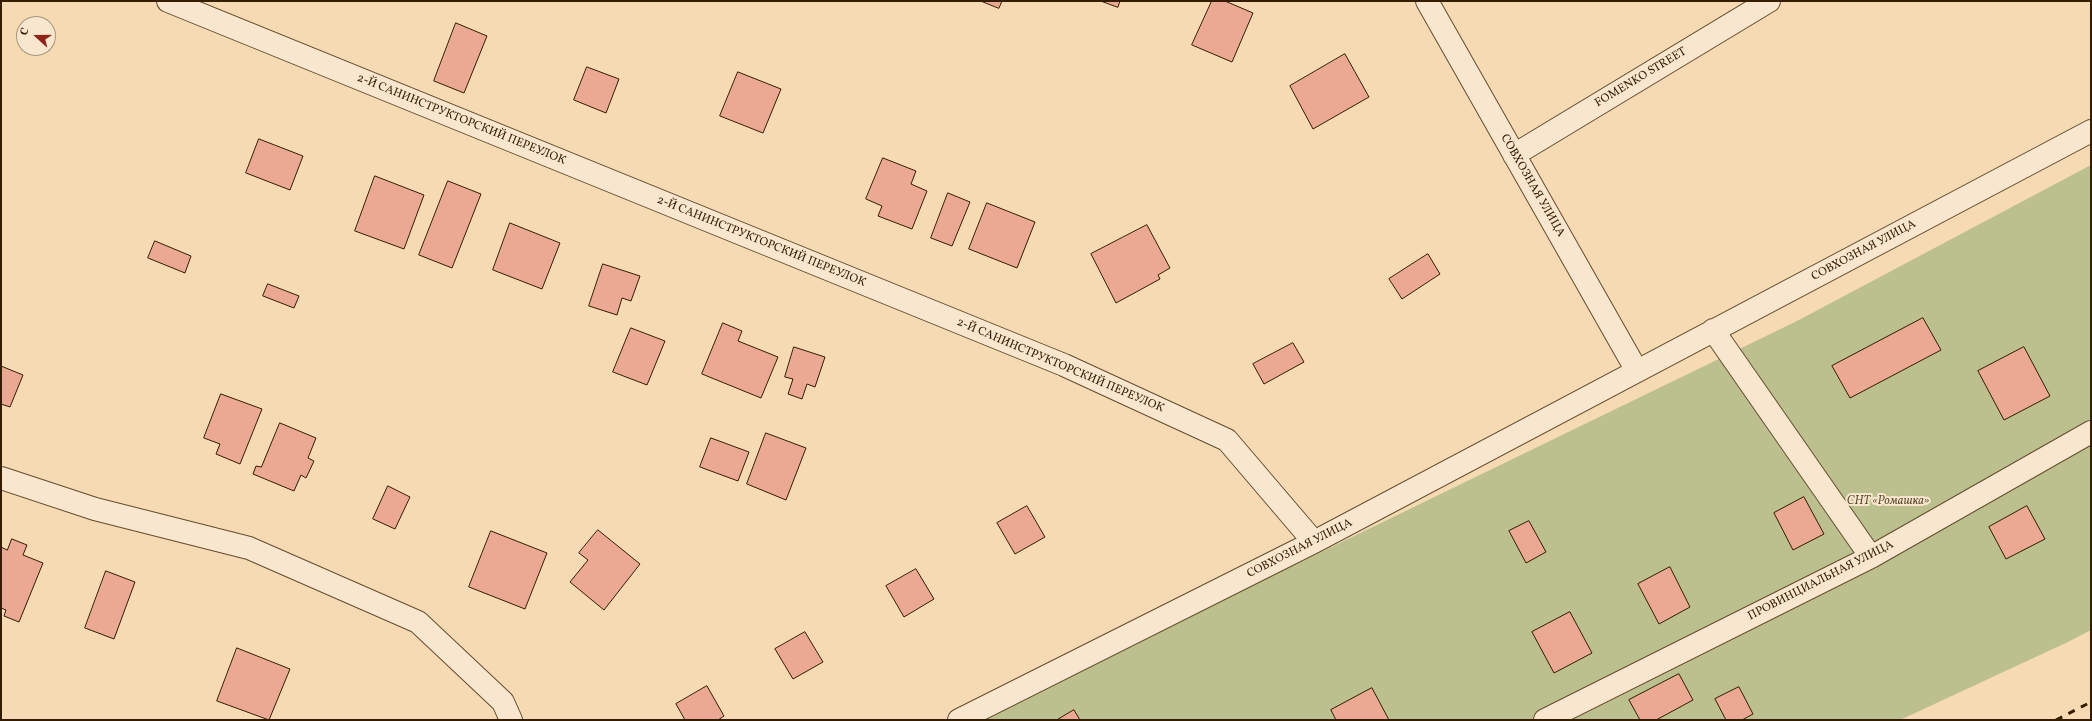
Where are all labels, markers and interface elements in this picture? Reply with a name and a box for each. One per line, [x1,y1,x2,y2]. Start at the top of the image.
north arrow [16,16,56,56]
text: С [17,26,34,38]
street label: FOMENKO STREET [1593,45,1689,111]
street label: 2-Й САНИНСТРУКТОРСКИЙ ПЕРЕУЛОК [355,71,567,169]
street label: СОВХОЗНАЯ УЛИЦА [1497,132,1567,240]
street label: 2-Й САНИНСТРУКТОРСКИЙ ПЕРЕУЛОК [655,193,867,291]
street label: СОВХОЗНАЯ УЛИЦА [1809,217,1919,285]
street label: 2-Й САНИНСТРУКТОРСКИЙ ПЕРЕУЛОК [954,316,1166,416]
park label: СНТ «Ромашка» [1847,495,1929,509]
street label: СОВХОЗНАЯ УЛИЦА [1245,516,1355,582]
street label: ПРОВИНЦИАЛЬНАЯ УЛИЦА [1746,538,1896,624]

